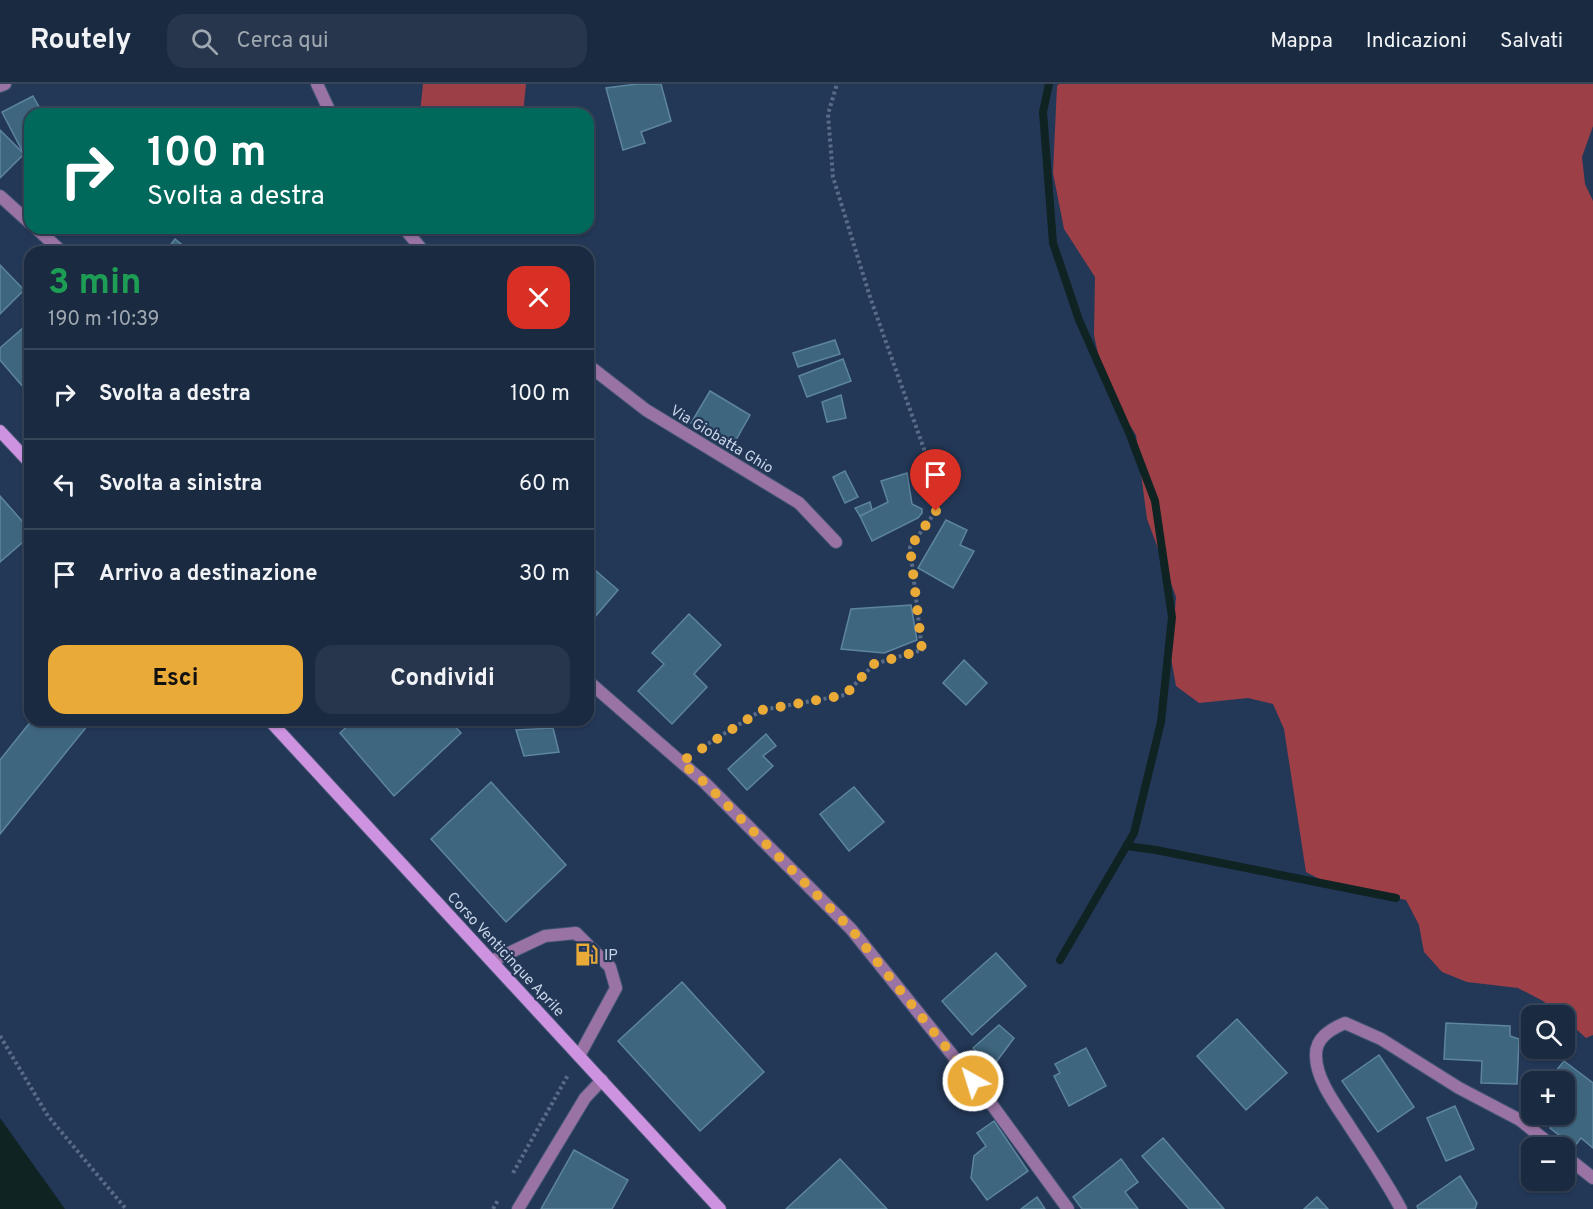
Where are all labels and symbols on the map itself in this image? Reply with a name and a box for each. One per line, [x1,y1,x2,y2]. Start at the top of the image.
street label: Via Giobatta Ghio [666,402,776,479]
pin [910,449,961,511]
street label: Corso Venticinque Aprile [442,889,568,1021]
fuel station icon: IP [573,942,599,968]
place label: IP [604,947,618,966]
position arrow [941,1049,1005,1113]

